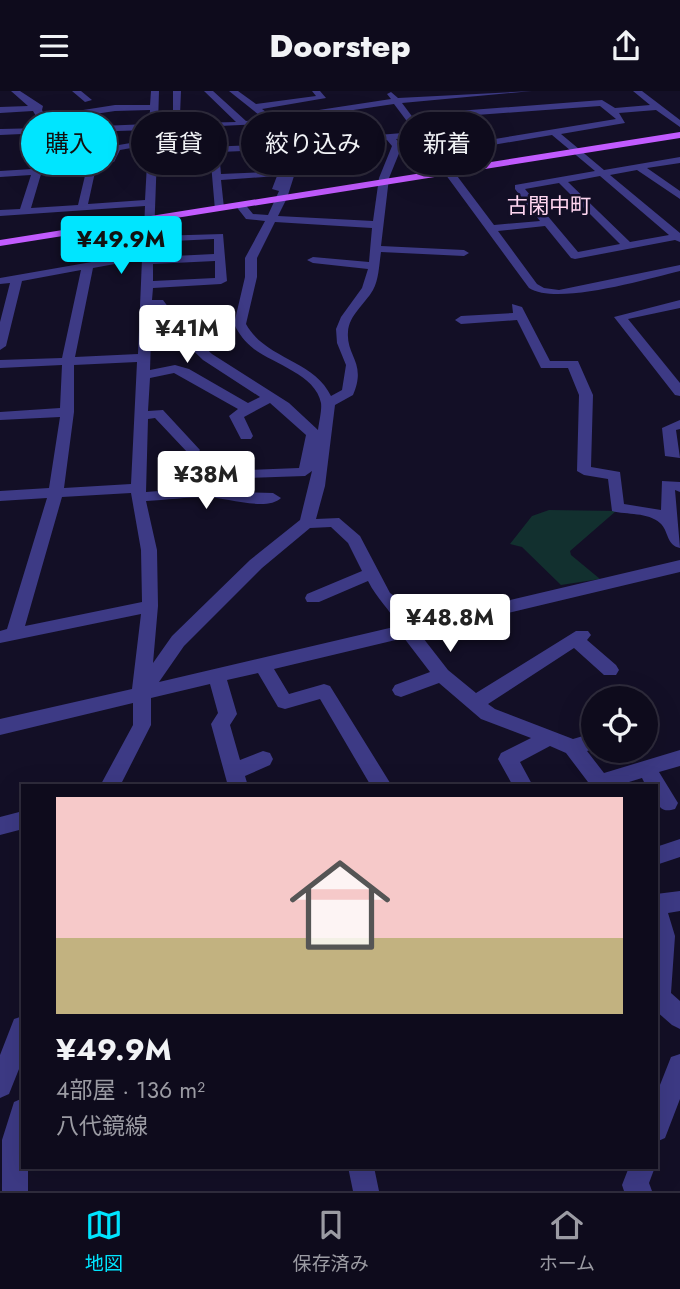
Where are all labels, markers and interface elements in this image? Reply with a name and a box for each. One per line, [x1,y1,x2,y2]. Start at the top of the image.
text: Doorstep [269,23,411,69]
icon: menu [35,27,73,65]
icon: share [607,27,645,65]
chip: 購入 [21,112,117,175]
chip: 賃貸 [131,112,227,175]
chip: 絞り込み [241,112,385,175]
chip: 新着 [399,112,495,175]
district label: 古閑中町 [507,191,591,221]
pin: ¥49.9M [64,216,178,276]
text: ¥49.9M [77,222,165,256]
pin: ¥41M [146,306,228,365]
text: ¥41M [155,311,219,345]
pin: ¥38M [165,451,247,511]
text: ¥38M [174,457,238,491]
pin: ¥48.8M [393,595,507,654]
text: ¥48.8M [406,600,494,634]
map controls [581,686,658,763]
button: locate [581,686,658,763]
icon: home [277,842,403,968]
text: ¥49.9M [56,1028,171,1071]
text: 4部屋 · 136 m² [56,1073,205,1107]
text: 八代鏡線 [56,1109,148,1143]
tab: 地図 [85,1206,123,1277]
tab: 保存済み [293,1206,369,1277]
tab: ホーム [539,1206,595,1277]

